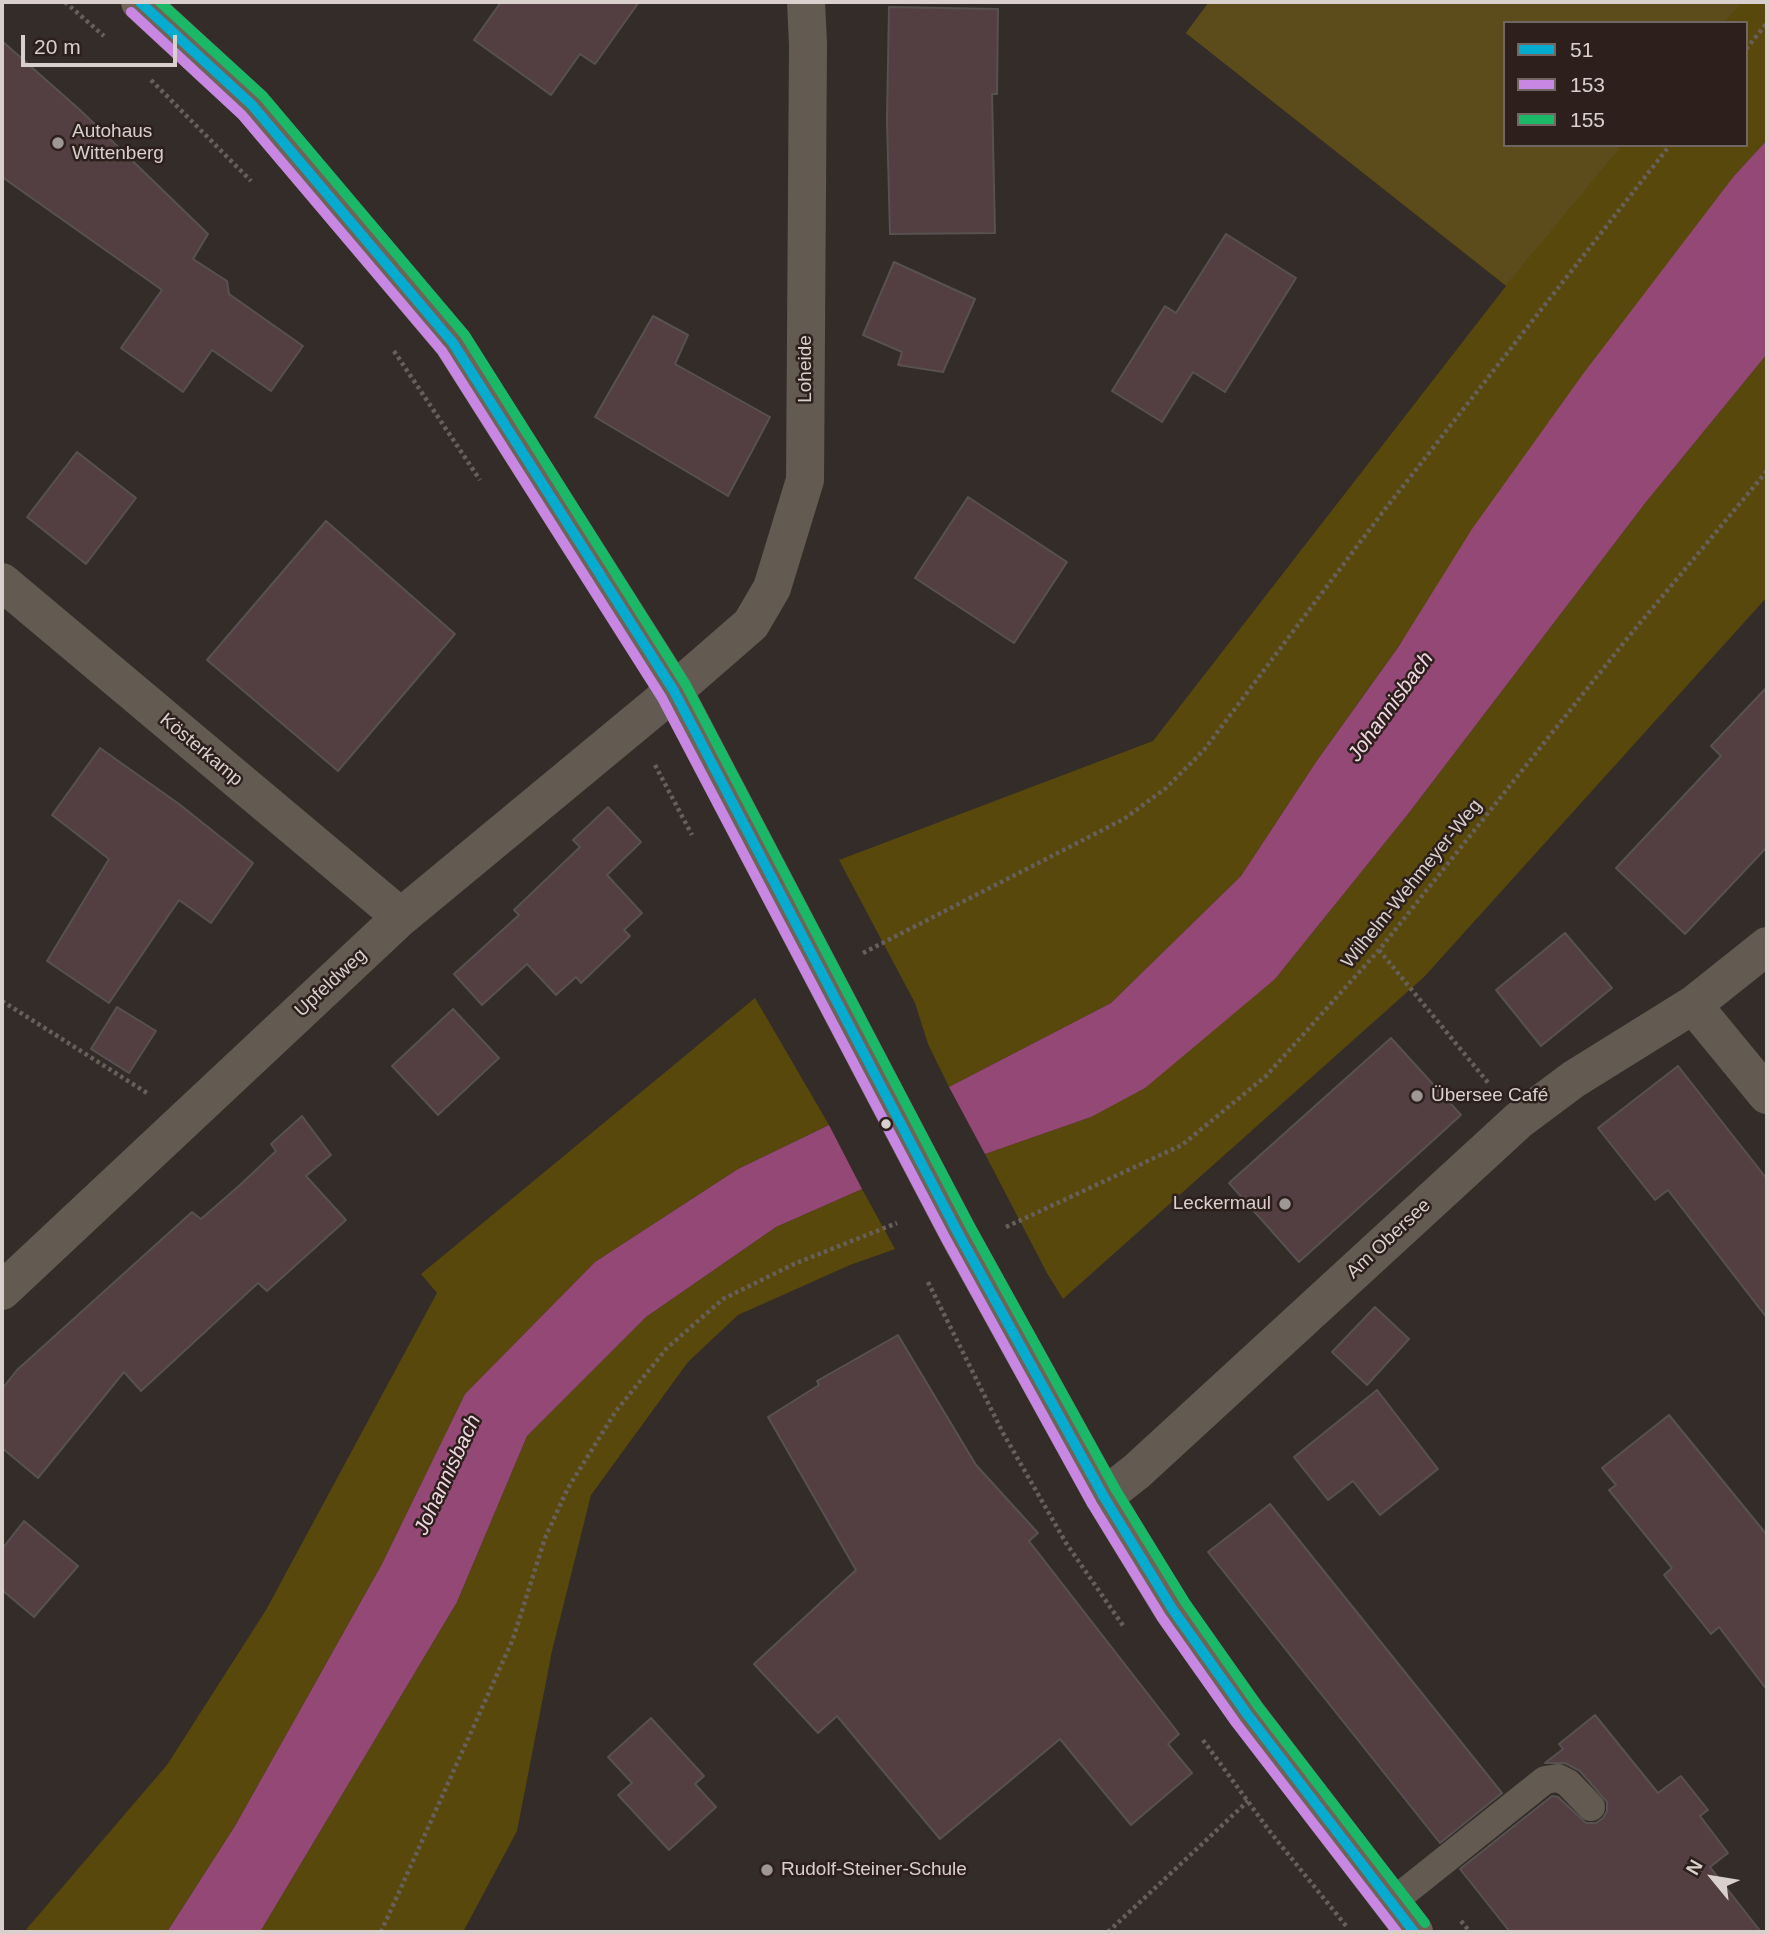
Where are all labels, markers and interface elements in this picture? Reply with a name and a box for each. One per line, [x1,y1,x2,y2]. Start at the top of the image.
scale bar [24,21,180,65]
legend [1503,21,1748,147]
text: 20 m [34,35,81,58]
text: 51 [1570,38,1593,61]
text: 153 [1570,73,1605,96]
text: 155 [1570,108,1605,131]
place label: Autohaus Wittenberg [72,121,164,165]
marker: Autohaus Wittenberg [50,135,66,151]
street label: Loheide [795,335,817,403]
water label: Johannisbach [1343,647,1439,767]
street label: Kösterkamp [155,709,247,791]
street label: Wilhelm-Wehmeyer-Weg [1337,795,1487,973]
street label: Upfeldweg [290,944,372,1022]
place label: Übersee Café [1431,1085,1548,1107]
marker: Übersee Café [1409,1088,1425,1104]
unlabelled marker [879,1117,893,1131]
place label: Leckermaul [1173,1193,1271,1215]
street label: Am Obersee [1342,1194,1436,1284]
marker: Leckermaul [1277,1196,1293,1212]
water label: Johannisbach [409,1411,487,1539]
north arrow [1678,1843,1748,1913]
text: N [1682,1856,1707,1878]
place label: Rudolf-Steiner-Schule [781,1859,967,1881]
marker: Rudolf-Steiner-Schule [759,1862,775,1878]

